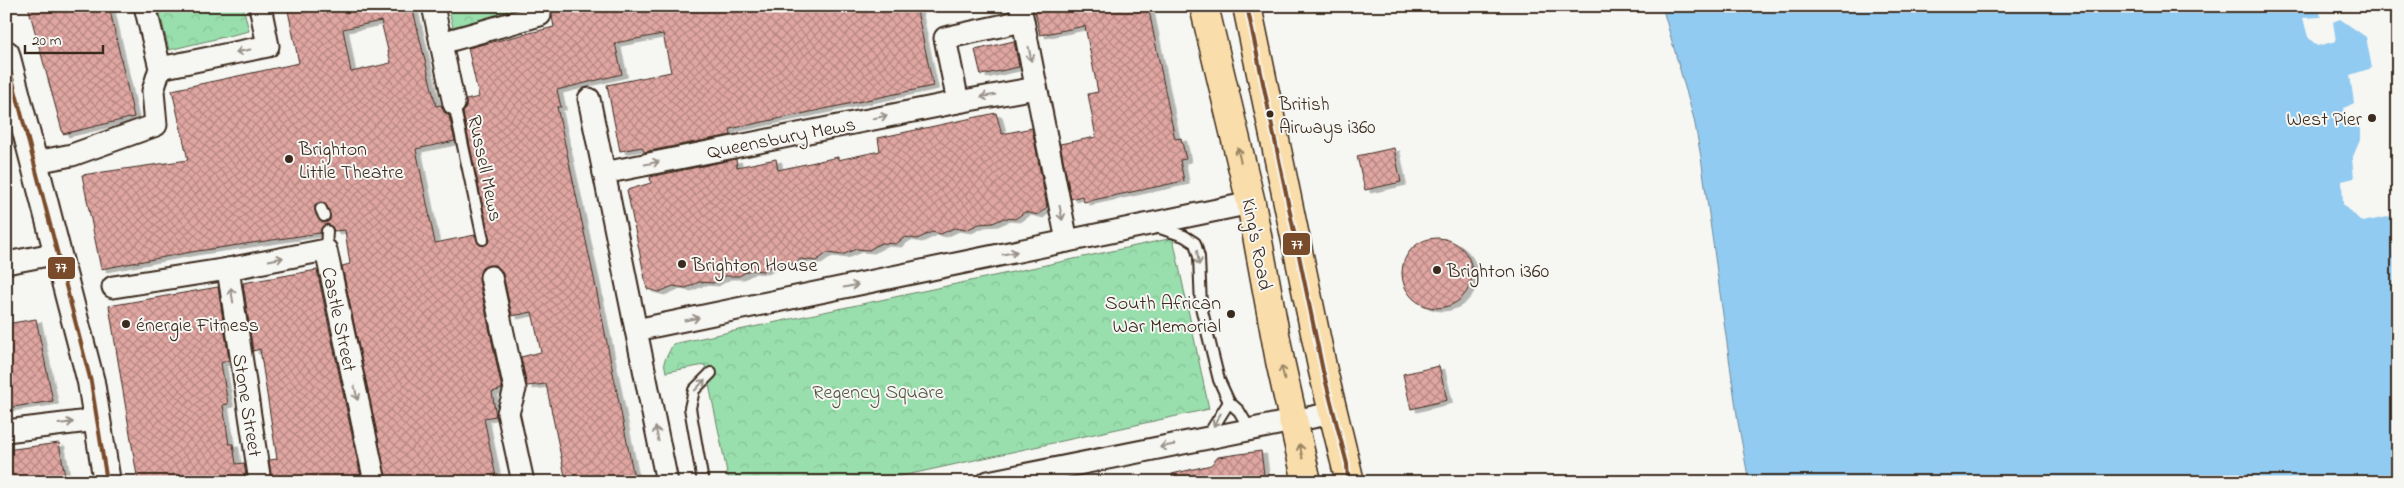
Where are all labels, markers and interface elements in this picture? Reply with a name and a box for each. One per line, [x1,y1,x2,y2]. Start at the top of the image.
scale bar [25,22,102,54]
text: 20 m [32,30,62,52]
one-way arrow [1025,46,1035,62]
one-way arrow [235,47,251,56]
one-way arrow [981,92,997,102]
place label: British Airways i360 [1278,92,1376,143]
place label: West Pier [2287,106,2363,135]
marker: British Airways i360 [1265,109,1275,119]
street label: Queensbury Mews [705,111,858,168]
one-way arrow [871,112,887,122]
marker: West Pier [2366,112,2378,124]
street label: Russell Mews [458,113,509,224]
place label: Brighton Little Theatre [298,136,403,188]
one-way arrow [1234,148,1244,164]
marker: Brighton Little Theatre [283,153,295,165]
one-way arrow [643,158,659,167]
street label: King's Road [1231,196,1279,293]
one-way arrow [1057,205,1066,221]
line badge: 77 [1282,232,1311,256]
text: 77 [1291,235,1303,256]
one-way arrow [1002,248,1018,257]
one-way arrow [1193,250,1203,266]
place label: Brighton House [691,252,818,282]
one-way arrow [267,254,283,264]
line badge: 77 [47,256,76,280]
text: 77 [55,258,67,279]
marker: Brighton House [676,258,688,270]
place label: Brighton i360 [1446,258,1550,288]
street label: Castle Street [312,264,363,375]
marker: Brighton i360 [1431,264,1443,276]
one-way arrow [842,281,858,290]
one-way arrow [226,287,236,303]
place label: South African War Memorial [1105,290,1221,342]
marker: South African War Memorial [1225,308,1237,320]
place label: énergie Fitness [136,312,259,342]
one-way arrow [683,314,699,323]
marker: énergie Fitness [120,318,132,330]
street label: Stone Street [223,352,268,459]
one-way arrow [1277,365,1287,381]
one-way arrow [694,378,705,391]
park label: Regency Square [812,379,944,409]
one-way arrow [352,385,361,401]
one-way arrow [1212,412,1222,427]
one-way arrow [58,418,74,428]
one-way arrow [652,426,661,442]
one-way arrow [1160,442,1176,451]
one-way arrow [1295,443,1305,459]

